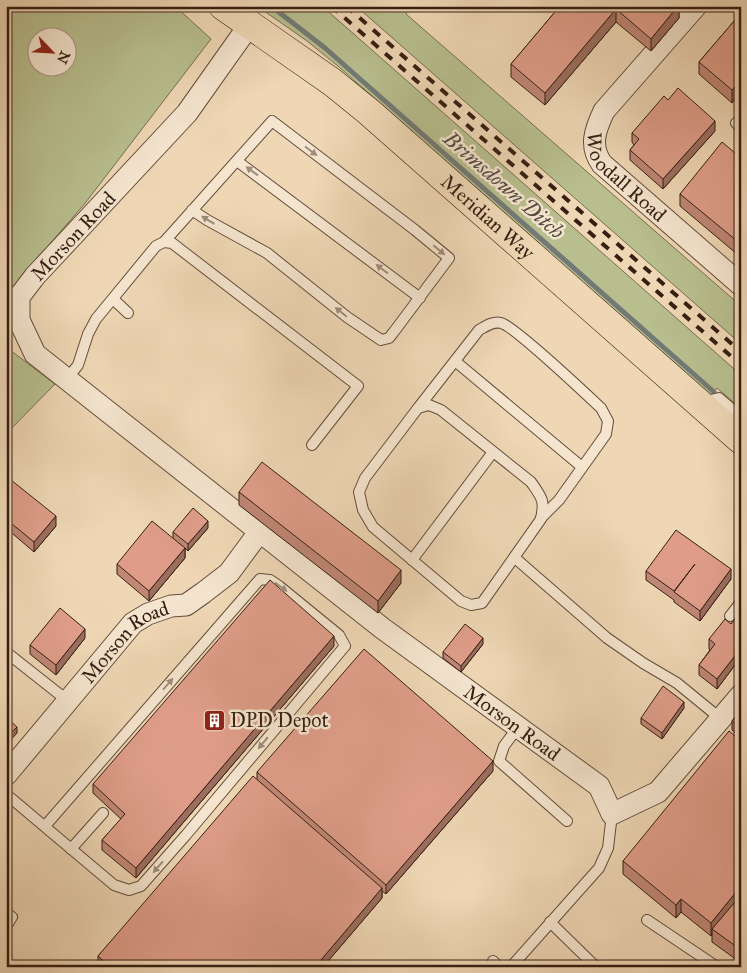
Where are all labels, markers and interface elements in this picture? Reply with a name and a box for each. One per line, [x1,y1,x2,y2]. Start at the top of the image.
north arrow [28,28,78,78]
text: N [53,48,74,66]
water label: Brimsdown Ditch [438,125,570,244]
street label: Woodall Road [582,132,671,227]
one-way arrow [304,145,317,156]
one-way arrow [245,166,258,176]
street label: Meridian Way [436,169,540,265]
street label: Morson Road [26,186,120,286]
one-way arrow [201,216,215,225]
one-way arrow [432,245,445,256]
one-way arrow [376,263,389,274]
one-way arrow [335,307,348,318]
one-way arrow [274,582,288,592]
street label: Morson Road [76,596,172,688]
one-way arrow [162,678,173,690]
street label: Morson Road [459,680,565,766]
building icon: DPD Depot [202,708,226,732]
place label: DPD Depot [230,708,329,732]
one-way arrow [257,737,269,749]
one-way arrow [152,861,164,873]

